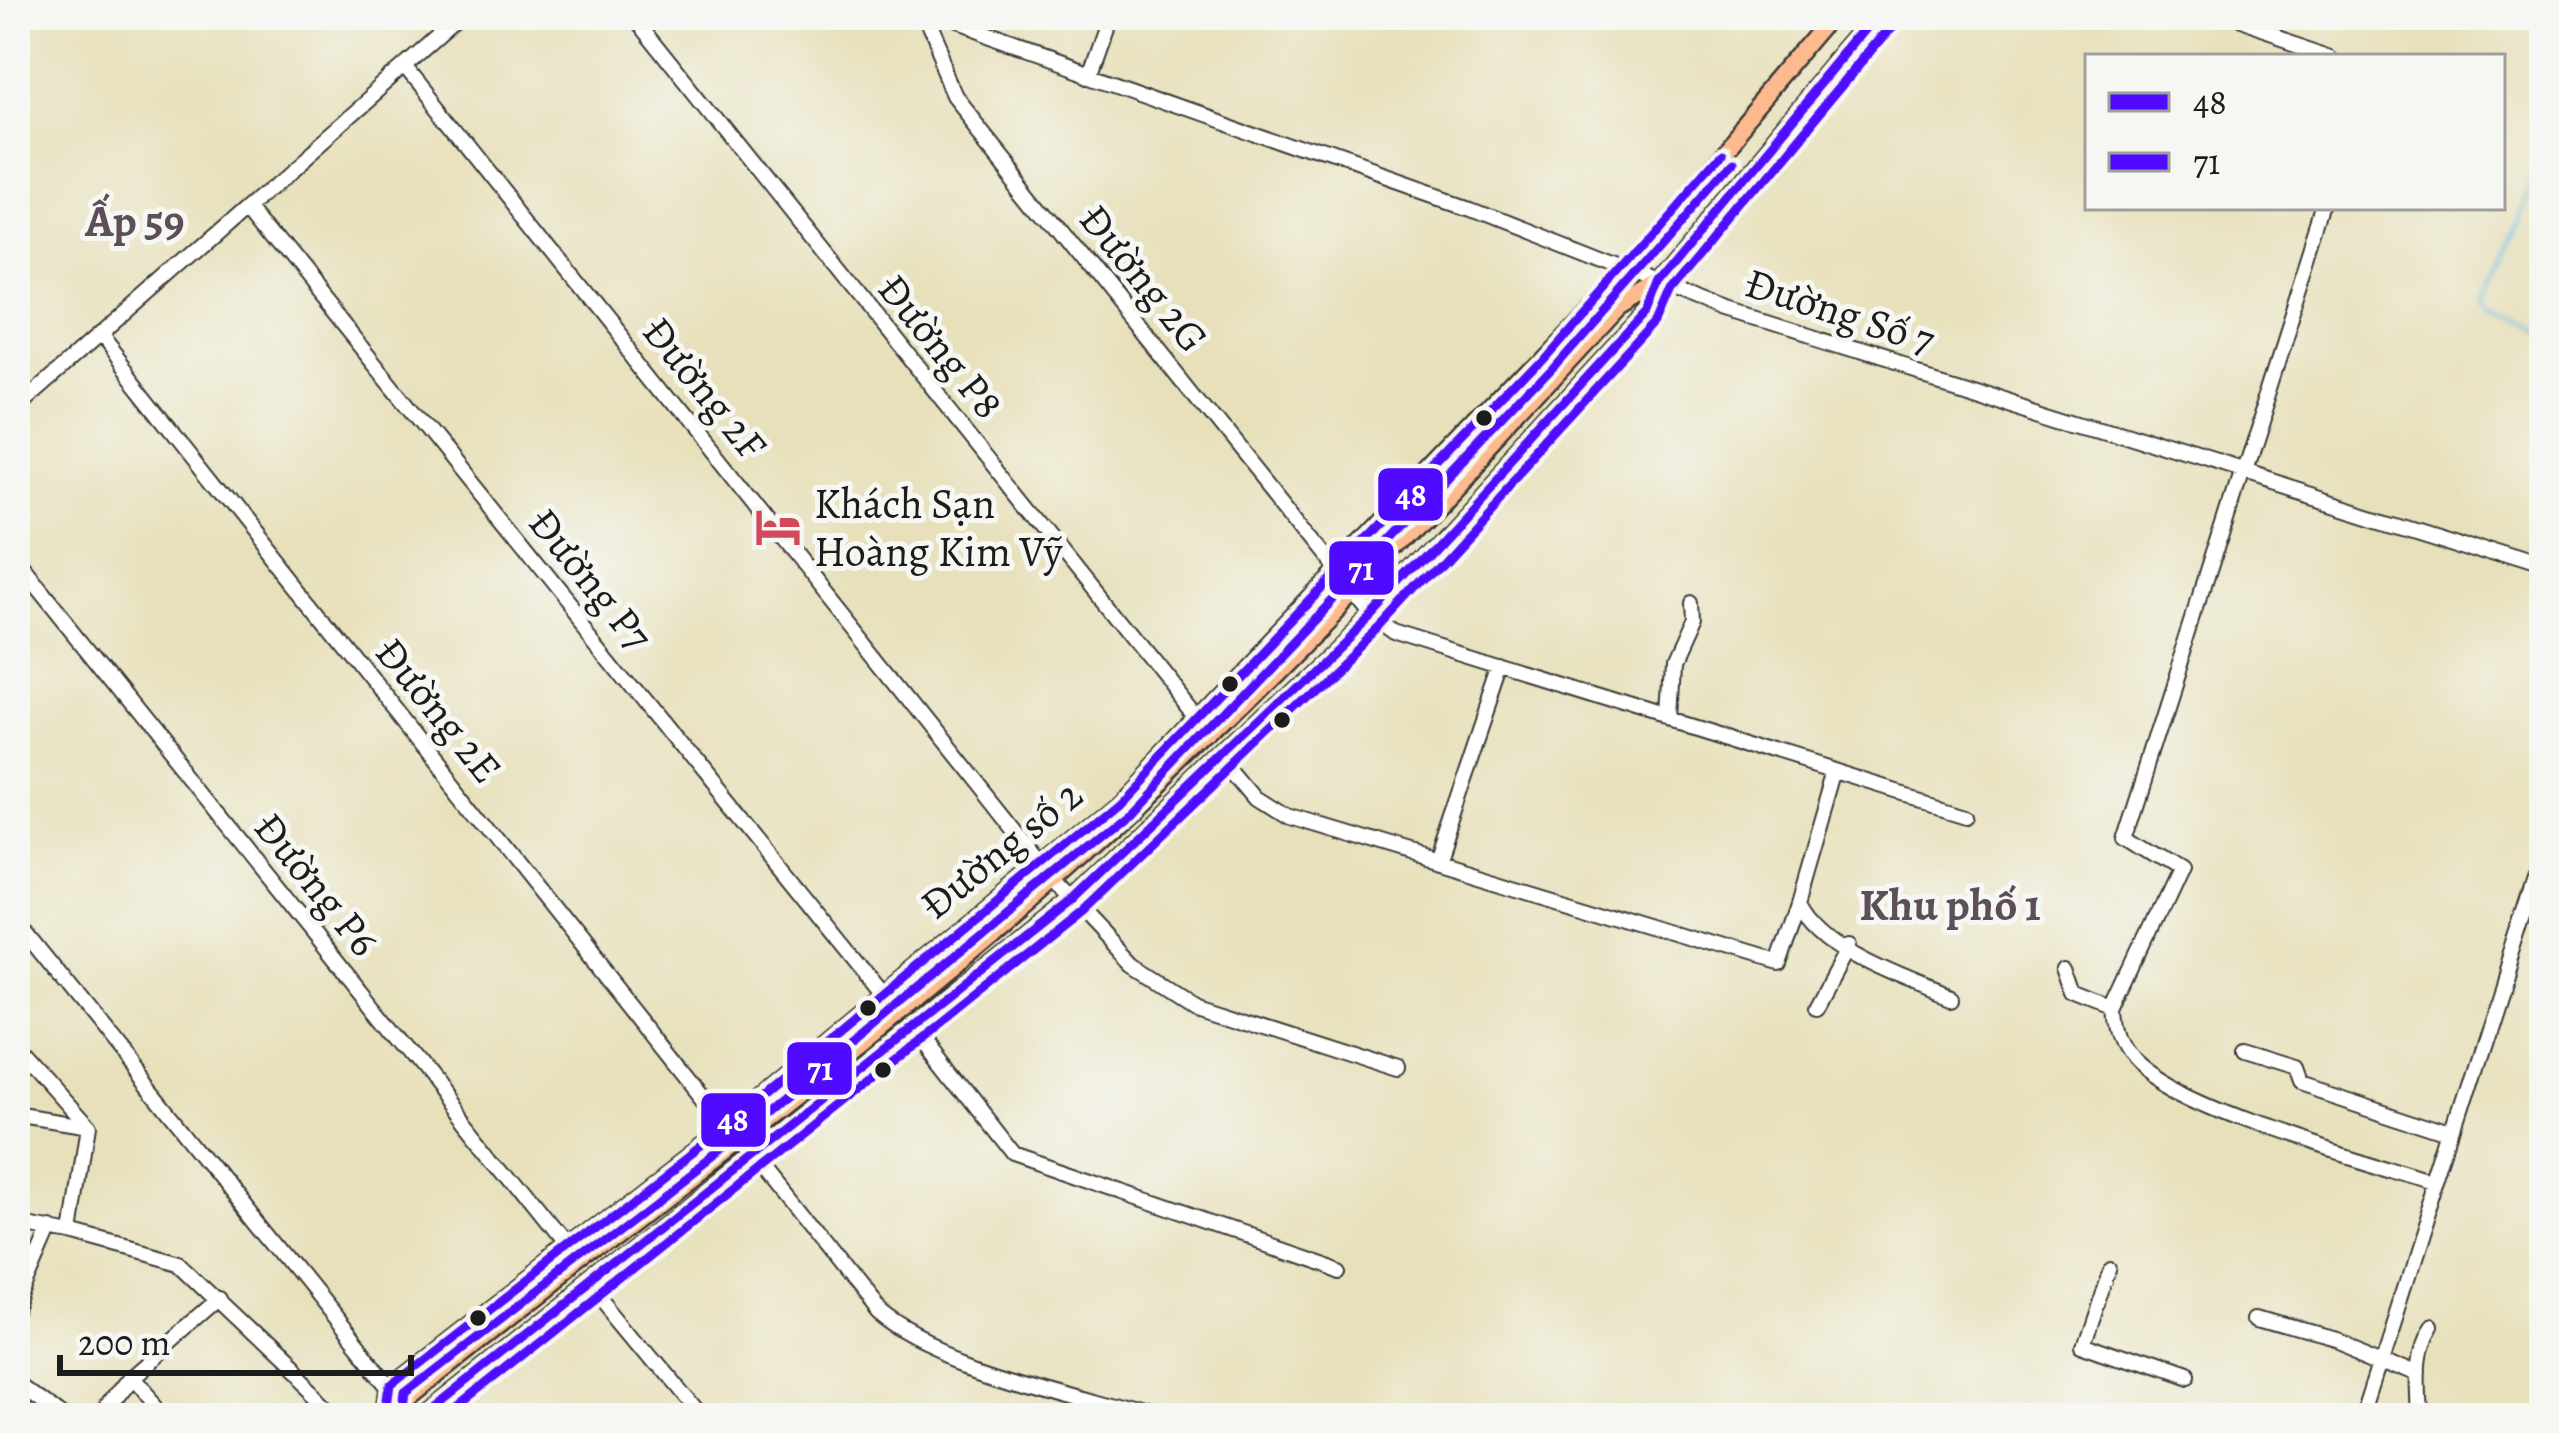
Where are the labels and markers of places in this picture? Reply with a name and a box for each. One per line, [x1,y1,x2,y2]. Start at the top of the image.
unlabelled marker [1473,407,1495,429]
place label: Khách Sạn Hoàng Kim Vỹ [814,475,1064,580]
hotel icon: Khách Sạn Hoàng Kim Vỹ [753,502,803,552]
unlabelled marker [1219,673,1241,695]
unlabelled marker [1271,709,1293,731]
unlabelled marker [857,997,879,1019]
unlabelled marker [872,1059,894,1081]
unlabelled marker [467,1307,489,1329]

